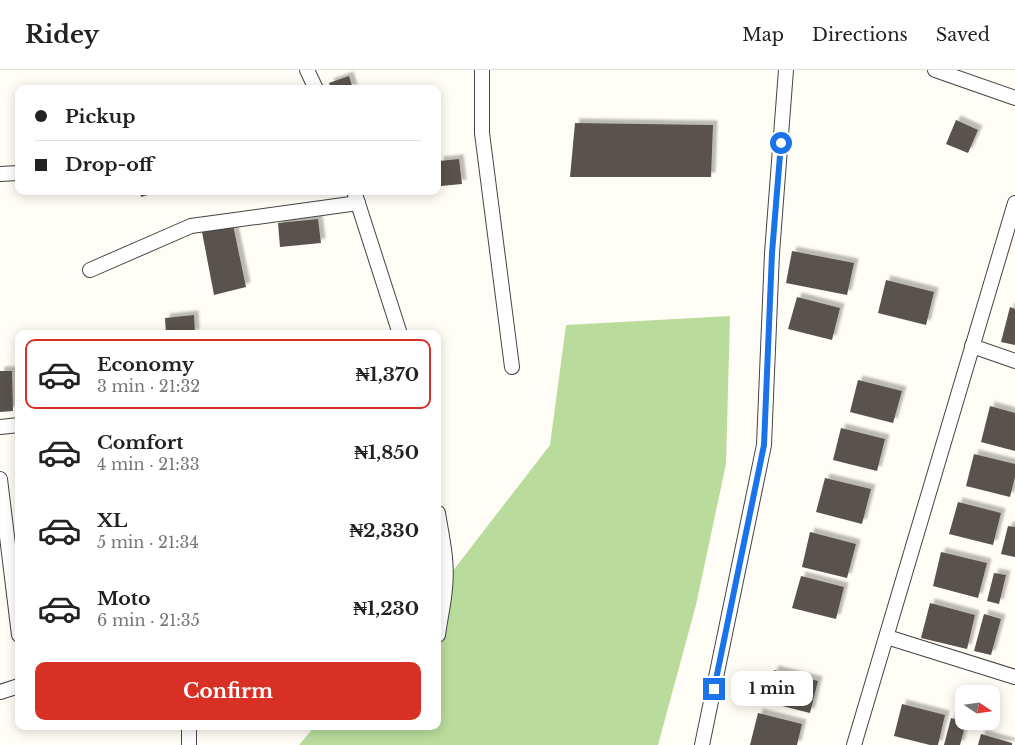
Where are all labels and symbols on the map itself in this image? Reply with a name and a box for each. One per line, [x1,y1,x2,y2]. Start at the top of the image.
route start [770,132,792,154]
callout: 1 min [732,672,814,706]
route end [703,678,725,700]
north arrow [955,685,1000,730]

